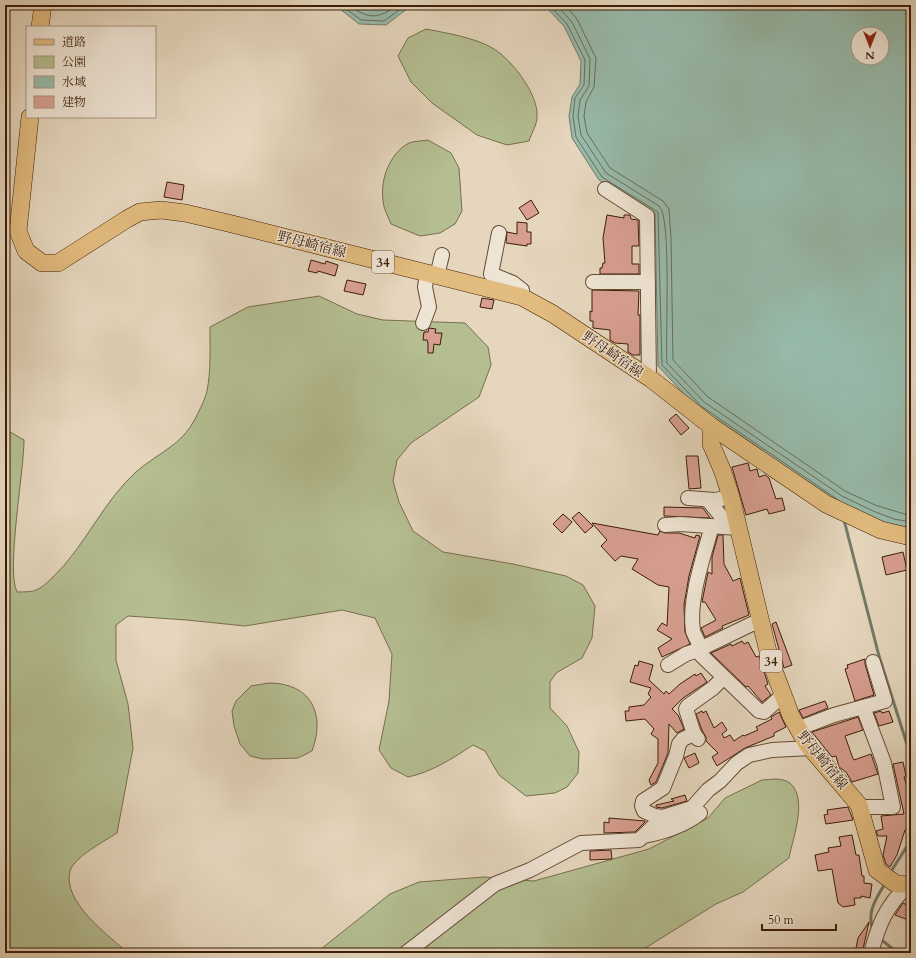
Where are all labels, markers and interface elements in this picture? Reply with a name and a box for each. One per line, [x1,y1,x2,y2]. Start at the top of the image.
legend [26,26,156,118]
north arrow [850,26,890,66]
text: 道路 [62,34,86,50]
text: N [865,48,875,63]
text: 公園 [62,54,86,70]
text: 水域 [62,74,86,90]
text: 建物 [62,94,86,110]
street label: 野母崎宿線 [276,227,348,262]
road number: 34 [372,251,394,273]
street label: 野母崎宿線 [578,327,647,382]
road number: 34 [760,650,782,672]
street label: 野母崎宿線 [793,727,852,793]
scale bar [762,906,836,932]
text: 50 m [768,912,795,928]

